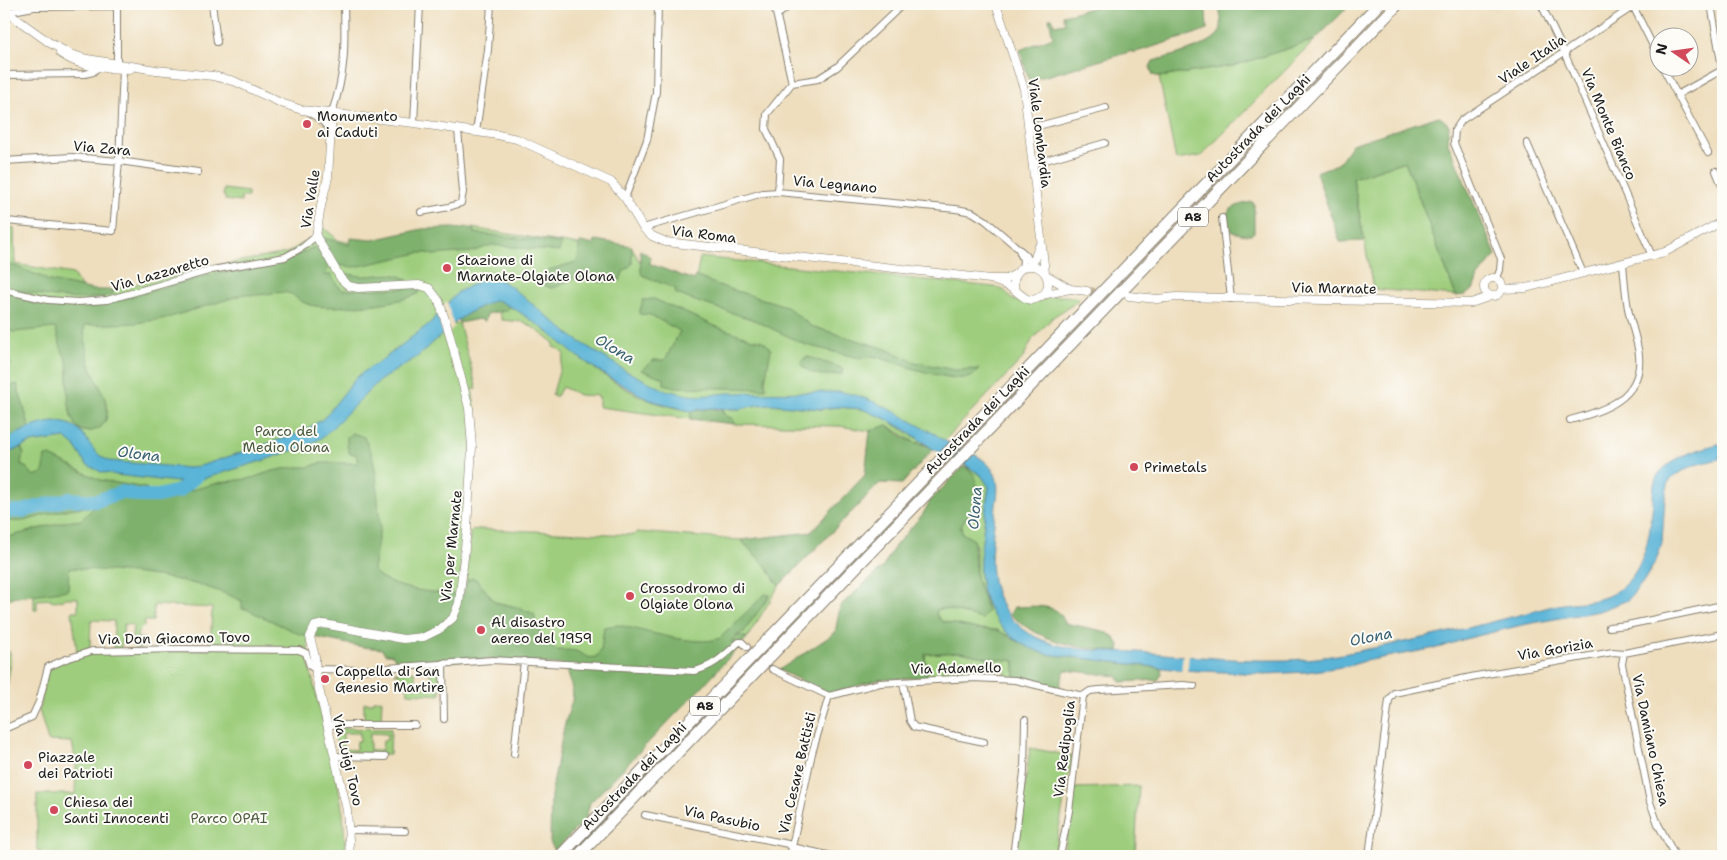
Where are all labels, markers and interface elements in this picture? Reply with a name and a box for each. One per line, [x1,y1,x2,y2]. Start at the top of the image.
north arrow [1650,28,1700,78]
street label: Viale Italia [1495,30,1569,88]
text: N [1651,42,1671,57]
street label: Via Monte Bianco [1577,65,1641,183]
street label: Autostrada dei Laghi [1202,70,1314,186]
street label: Viale Lombardia [1024,77,1056,189]
place label: Monumento ai Caduti [317,107,398,141]
marker: Monumento ai Caduti [301,118,313,130]
street label: Via Zara [72,137,132,160]
street label: Via Valle [296,168,324,230]
street label: Via Legnano [792,171,878,197]
road number: A8 [1178,208,1208,226]
street label: Via Roma [671,221,738,247]
street label: Via Lazzaretto [109,250,211,296]
place label: Stazione di Marnate-Olgiate Olona [457,251,615,285]
marker: Stazione di Marnate-Olgiate Olona [441,262,453,274]
street label: Via Marnate [1291,278,1377,298]
water label: Olona [591,329,639,369]
street label: Autostrada dei Laghi [921,362,1033,478]
park label: Parco del Medio Olona [243,422,330,456]
water label: Olona [116,441,162,467]
place label: Primetals [1144,458,1207,476]
marker: Primetals [1128,461,1140,473]
water label: Olona [963,486,987,530]
street label: Via per Marnate [436,489,466,603]
place label: Crossodromo di Olgiate Olona [640,579,745,613]
marker: Crossodromo di Olgiate Olona [624,590,636,602]
place label: Al disastro aereo del 1959 [491,613,592,647]
water label: Olona [1348,623,1394,651]
marker: Al disastro aereo del 1959 [475,624,487,636]
street label: Via Don Giacomo Tovo [98,628,250,648]
street label: Via Gorizia [1516,634,1594,664]
street label: Via Adamello [910,658,1002,678]
place label: Cappella di San Genesio Martire [335,662,445,696]
street label: Via Damiano Chiesa [1628,672,1674,808]
marker: Cappella di San Genesio Martire [319,673,331,685]
road number: A8 [690,696,720,716]
street label: Via Redipuglia [1049,699,1079,799]
street label: Via Cesare Battisti [774,710,820,836]
street label: Via Luigi Tovo [329,712,367,808]
street label: Autostrada dei Laghi [578,718,690,834]
place label: Piazzale dei Patrioti [38,748,113,782]
marker: Piazzale dei Patrioti [22,759,34,771]
place label: Chiesa dei Santi Innocenti [64,793,169,827]
street label: Via Pasubio [682,801,762,835]
marker: Chiesa dei Santi Innocenti [48,804,60,816]
park label: Parco OPAI [191,809,268,827]

